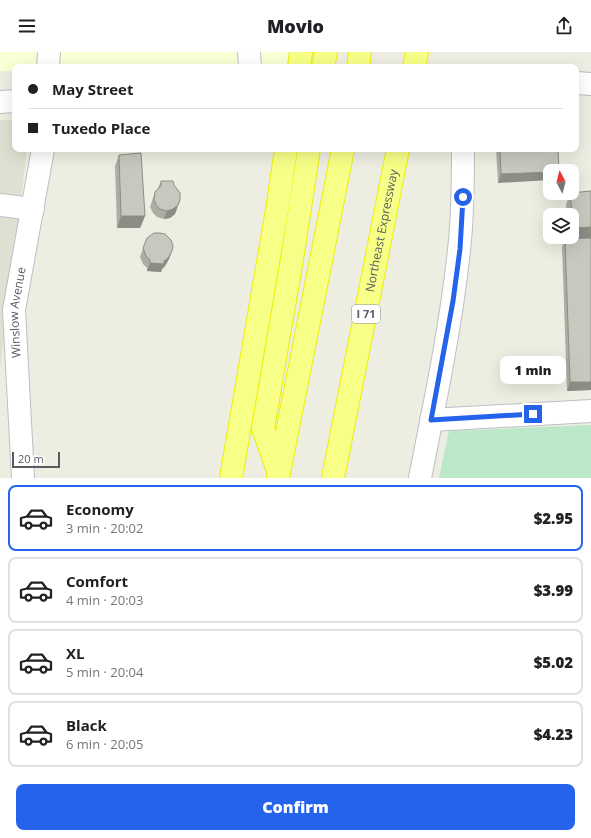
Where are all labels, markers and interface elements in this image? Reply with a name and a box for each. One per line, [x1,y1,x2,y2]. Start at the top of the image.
text: Movio [267,14,324,38]
icon: menu [16,15,38,37]
icon: share [553,15,575,37]
text: May Street [52,79,133,99]
text: Tuxedo Place [52,118,150,138]
north arrow [543,164,579,200]
map controls [543,164,579,244]
street label: Northeast Expressway [361,167,402,294]
route start [454,188,472,206]
button: layers [543,208,579,244]
street label: Winslow Avenue [5,265,30,359]
road number: I 71 [352,305,380,323]
callout: 1 min [500,356,566,384]
text: 1 min [515,361,551,379]
route end [524,405,542,423]
scale bar [12,450,60,469]
text: 20 m [18,451,44,466]
text: Economy [66,499,134,519]
icon: car [18,500,54,536]
text: $2.95 [534,508,573,528]
text: 3 min · 20:02 [66,519,143,537]
text: Comfort [66,571,128,591]
icon: car [18,572,54,608]
text: $3.99 [534,580,573,600]
text: 4 min · 20:03 [66,591,143,609]
text: XL [66,643,84,663]
icon: car [18,644,54,680]
text: $5.02 [534,652,573,672]
text: 5 min · 20:04 [66,663,143,681]
text: Black [66,715,107,735]
icon: car [18,716,54,752]
text: $4.23 [534,724,573,744]
text: 6 min · 20:05 [66,735,143,753]
button: Confirm [16,784,575,830]

